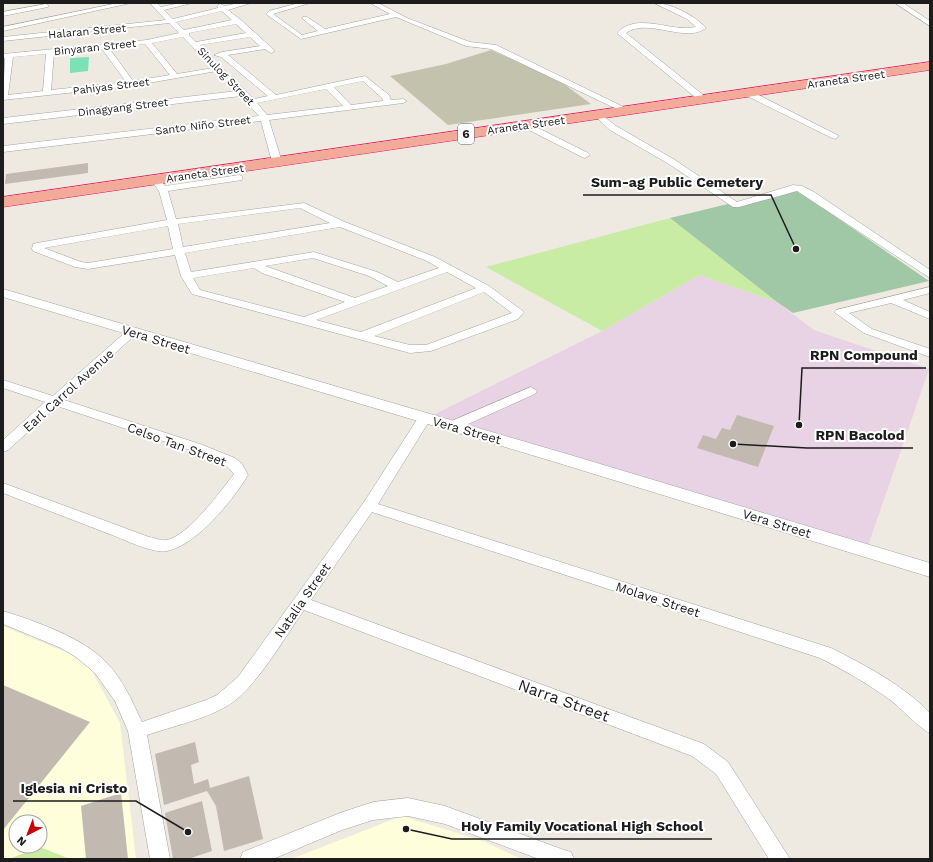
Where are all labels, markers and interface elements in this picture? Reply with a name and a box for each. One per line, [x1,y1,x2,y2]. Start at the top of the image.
street label: Halaran Street [48,22,127,41]
street label: Binyaran Street [53,37,137,58]
street label: Sinulog Street [194,44,257,109]
street label: Araneta Street [806,68,886,91]
street label: Pahiyas Street [72,75,150,98]
street label: Dinagyang Street [77,95,169,119]
street label: Santo Niño Street [155,113,252,138]
street label: Araneta Street [486,114,566,137]
road number: 6 [458,124,474,144]
street label: Araneta Street [165,162,245,185]
callout: Sum-ag Public Cemetery [583,169,771,195]
text: Sum-ag Public Cemetery [591,174,763,190]
street label: Vera Street [120,322,193,357]
callout: RPN Compound [802,342,926,368]
street label: Earl Carrol Avenue [20,346,117,435]
text: RPN Compound [810,347,918,363]
street label: Vera Street [431,413,504,448]
street label: Celso Tan Street [125,420,229,470]
callout: RPN Bacolod [807,422,913,448]
text: RPN Bacolod [815,427,905,443]
street label: Vera Street [741,506,814,541]
street label: Natalia Street [271,560,334,640]
street label: Molave Street [614,579,702,620]
street label: Narra Street [516,675,612,726]
callout: Iglesia ni Cristo [13,775,136,801]
text: Iglesia ni Cristo [21,780,127,796]
callout: Holy Family Vocational High School [452,813,712,839]
north arrow [8,814,48,854]
text: Holy Family Vocational High School [461,818,703,834]
text: N [14,834,29,849]

